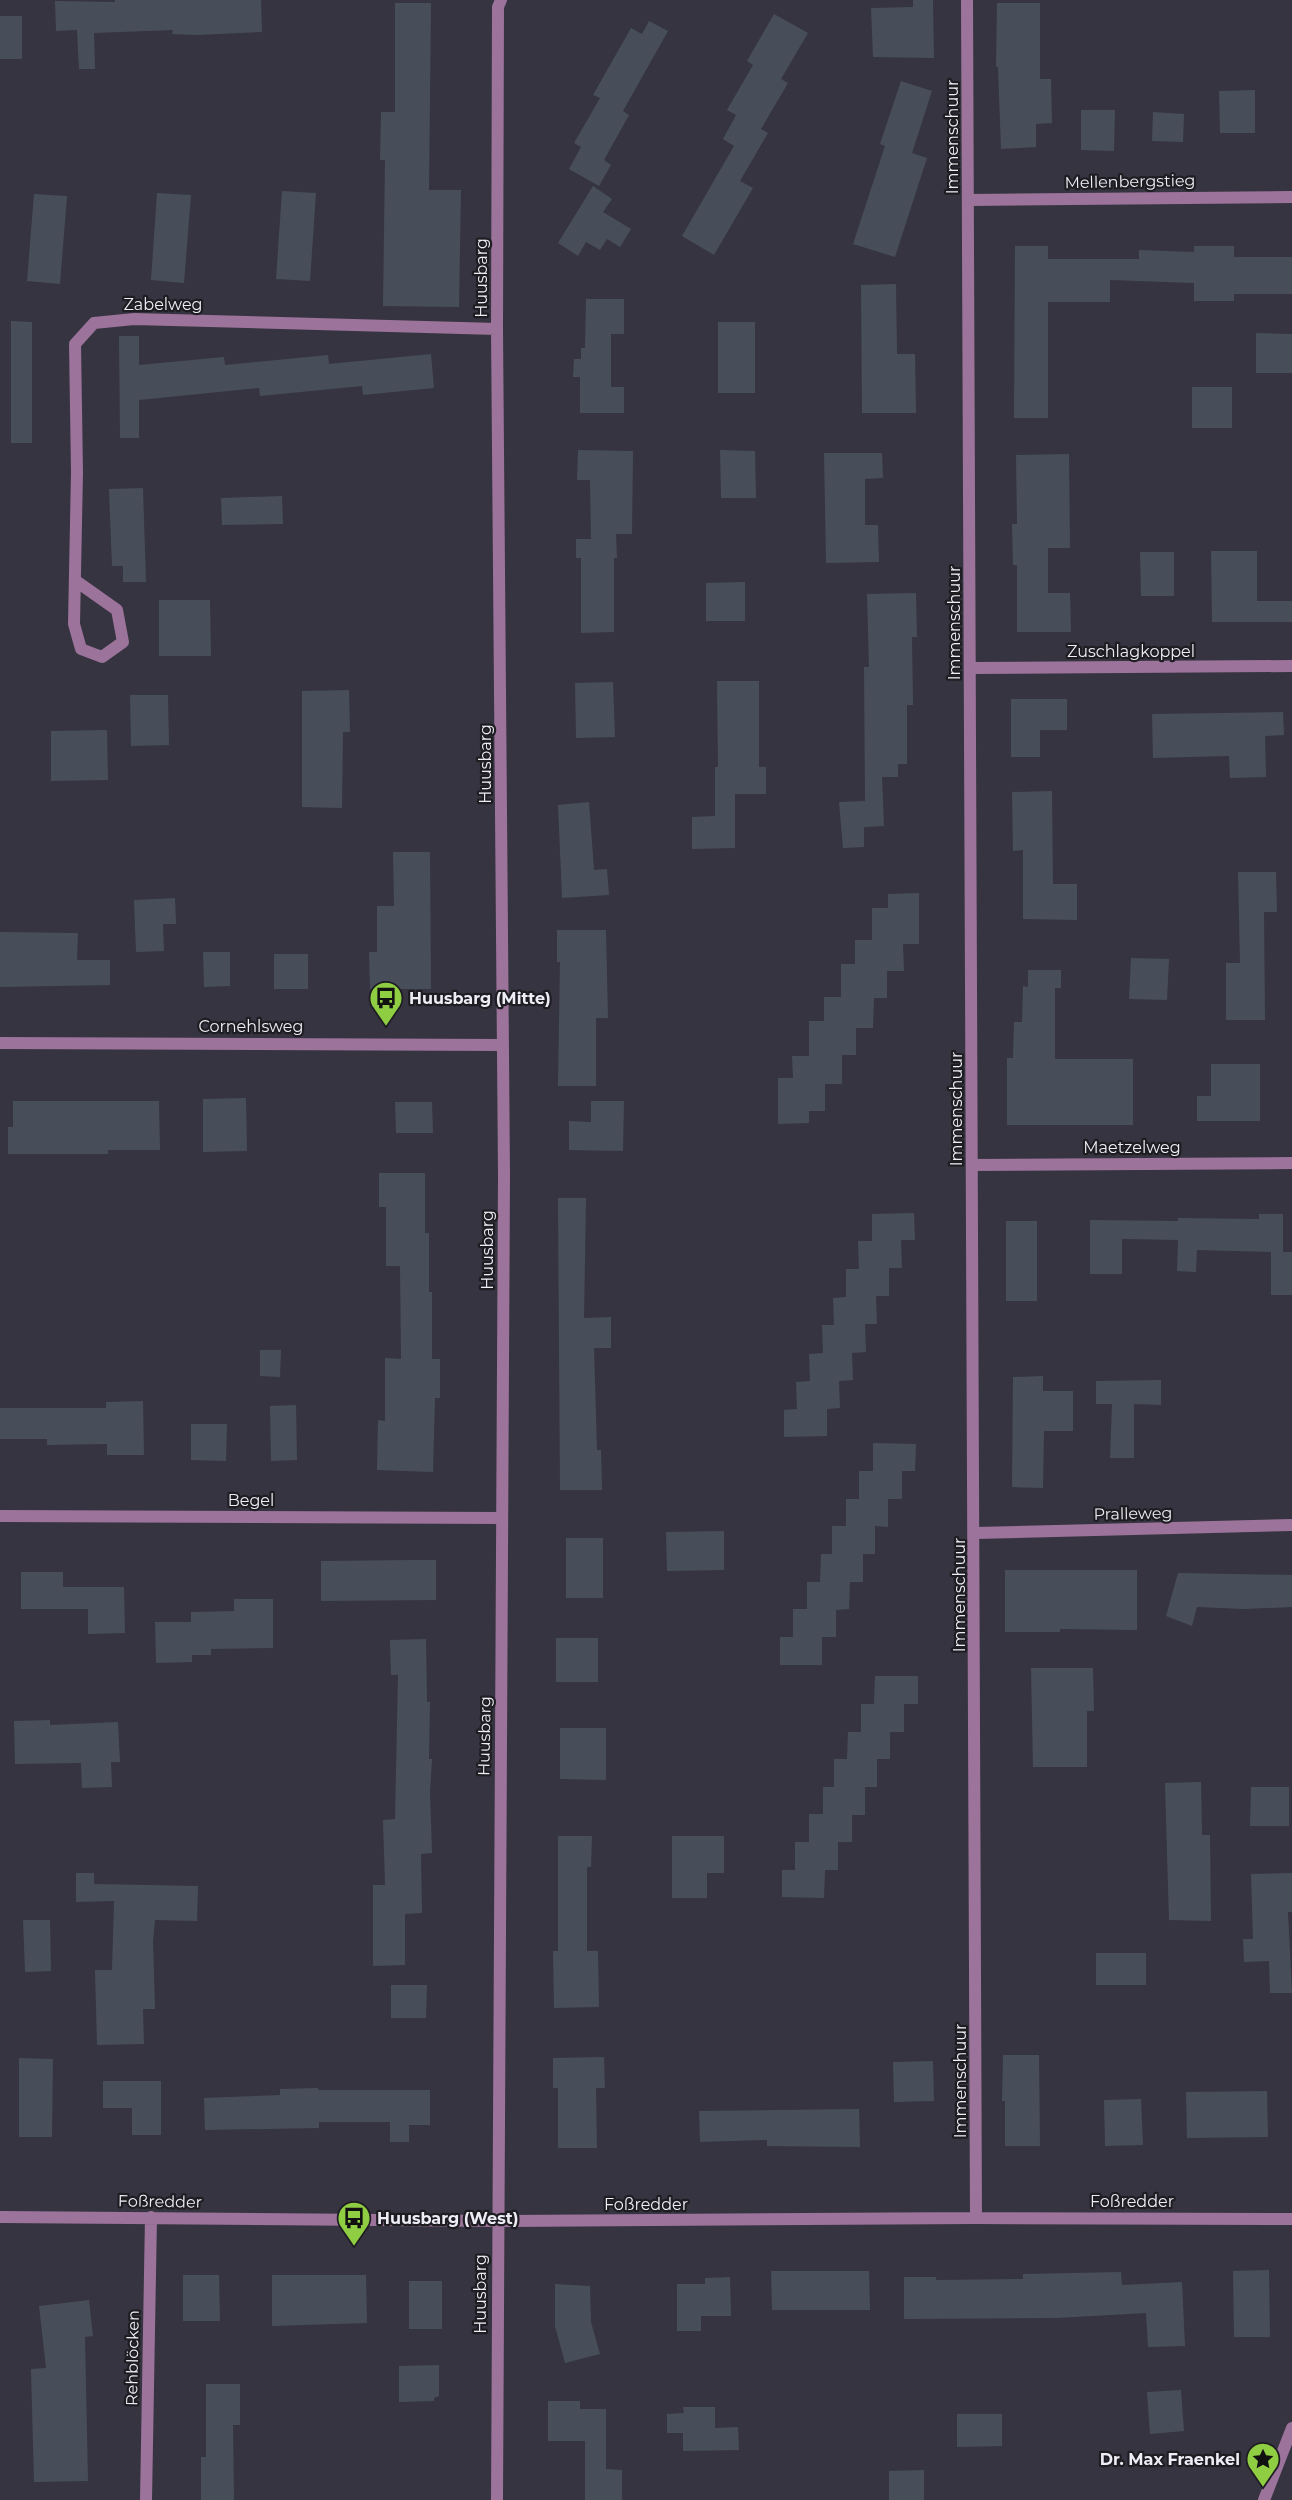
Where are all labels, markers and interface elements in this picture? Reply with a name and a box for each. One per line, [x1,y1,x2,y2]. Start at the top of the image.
street label: Immenschuur [943,80,962,194]
street label: Mellenbergstieg [1064,171,1196,192]
street label: Huusbarg [472,238,491,318]
street label: Zabelweg [123,295,203,314]
street label: Immenschuur [945,566,964,680]
street label: Zuschlagkoppel [1067,642,1195,661]
street label: Huusbarg [476,724,495,804]
bus stop icon: Huusbarg (Mitte) [368,980,404,1027]
place label: Huusbarg (Mitte) [409,989,551,1008]
street label: Cornehlsweg [198,1017,304,1036]
street label: Immenschuur [947,1052,966,1166]
street label: Maetzelweg [1083,1138,1181,1157]
street label: Huusbarg [478,1210,497,1290]
street label: Begel [228,1491,274,1510]
street label: Pralleweg [1093,1503,1173,1524]
street label: Immenschuur [950,1538,969,1652]
street label: Huusbarg [474,1696,495,1776]
street label: Immenschuur [951,2024,970,2138]
street label: Foßredder [118,2191,202,2212]
street label: Foßredder [1090,2192,1174,2211]
street label: Foßredder [604,2195,688,2214]
bus stop icon: Huusbarg (West) [336,2200,372,2247]
place label: Huusbarg (West) [377,2209,518,2228]
street label: Huusbarg [471,2254,490,2334]
street label: Rehblöcken [122,2310,143,2406]
place icon: Dr. Max Fraenkel [1245,2441,1281,2488]
place label: Dr. Max Fraenkel [1100,2450,1240,2469]

